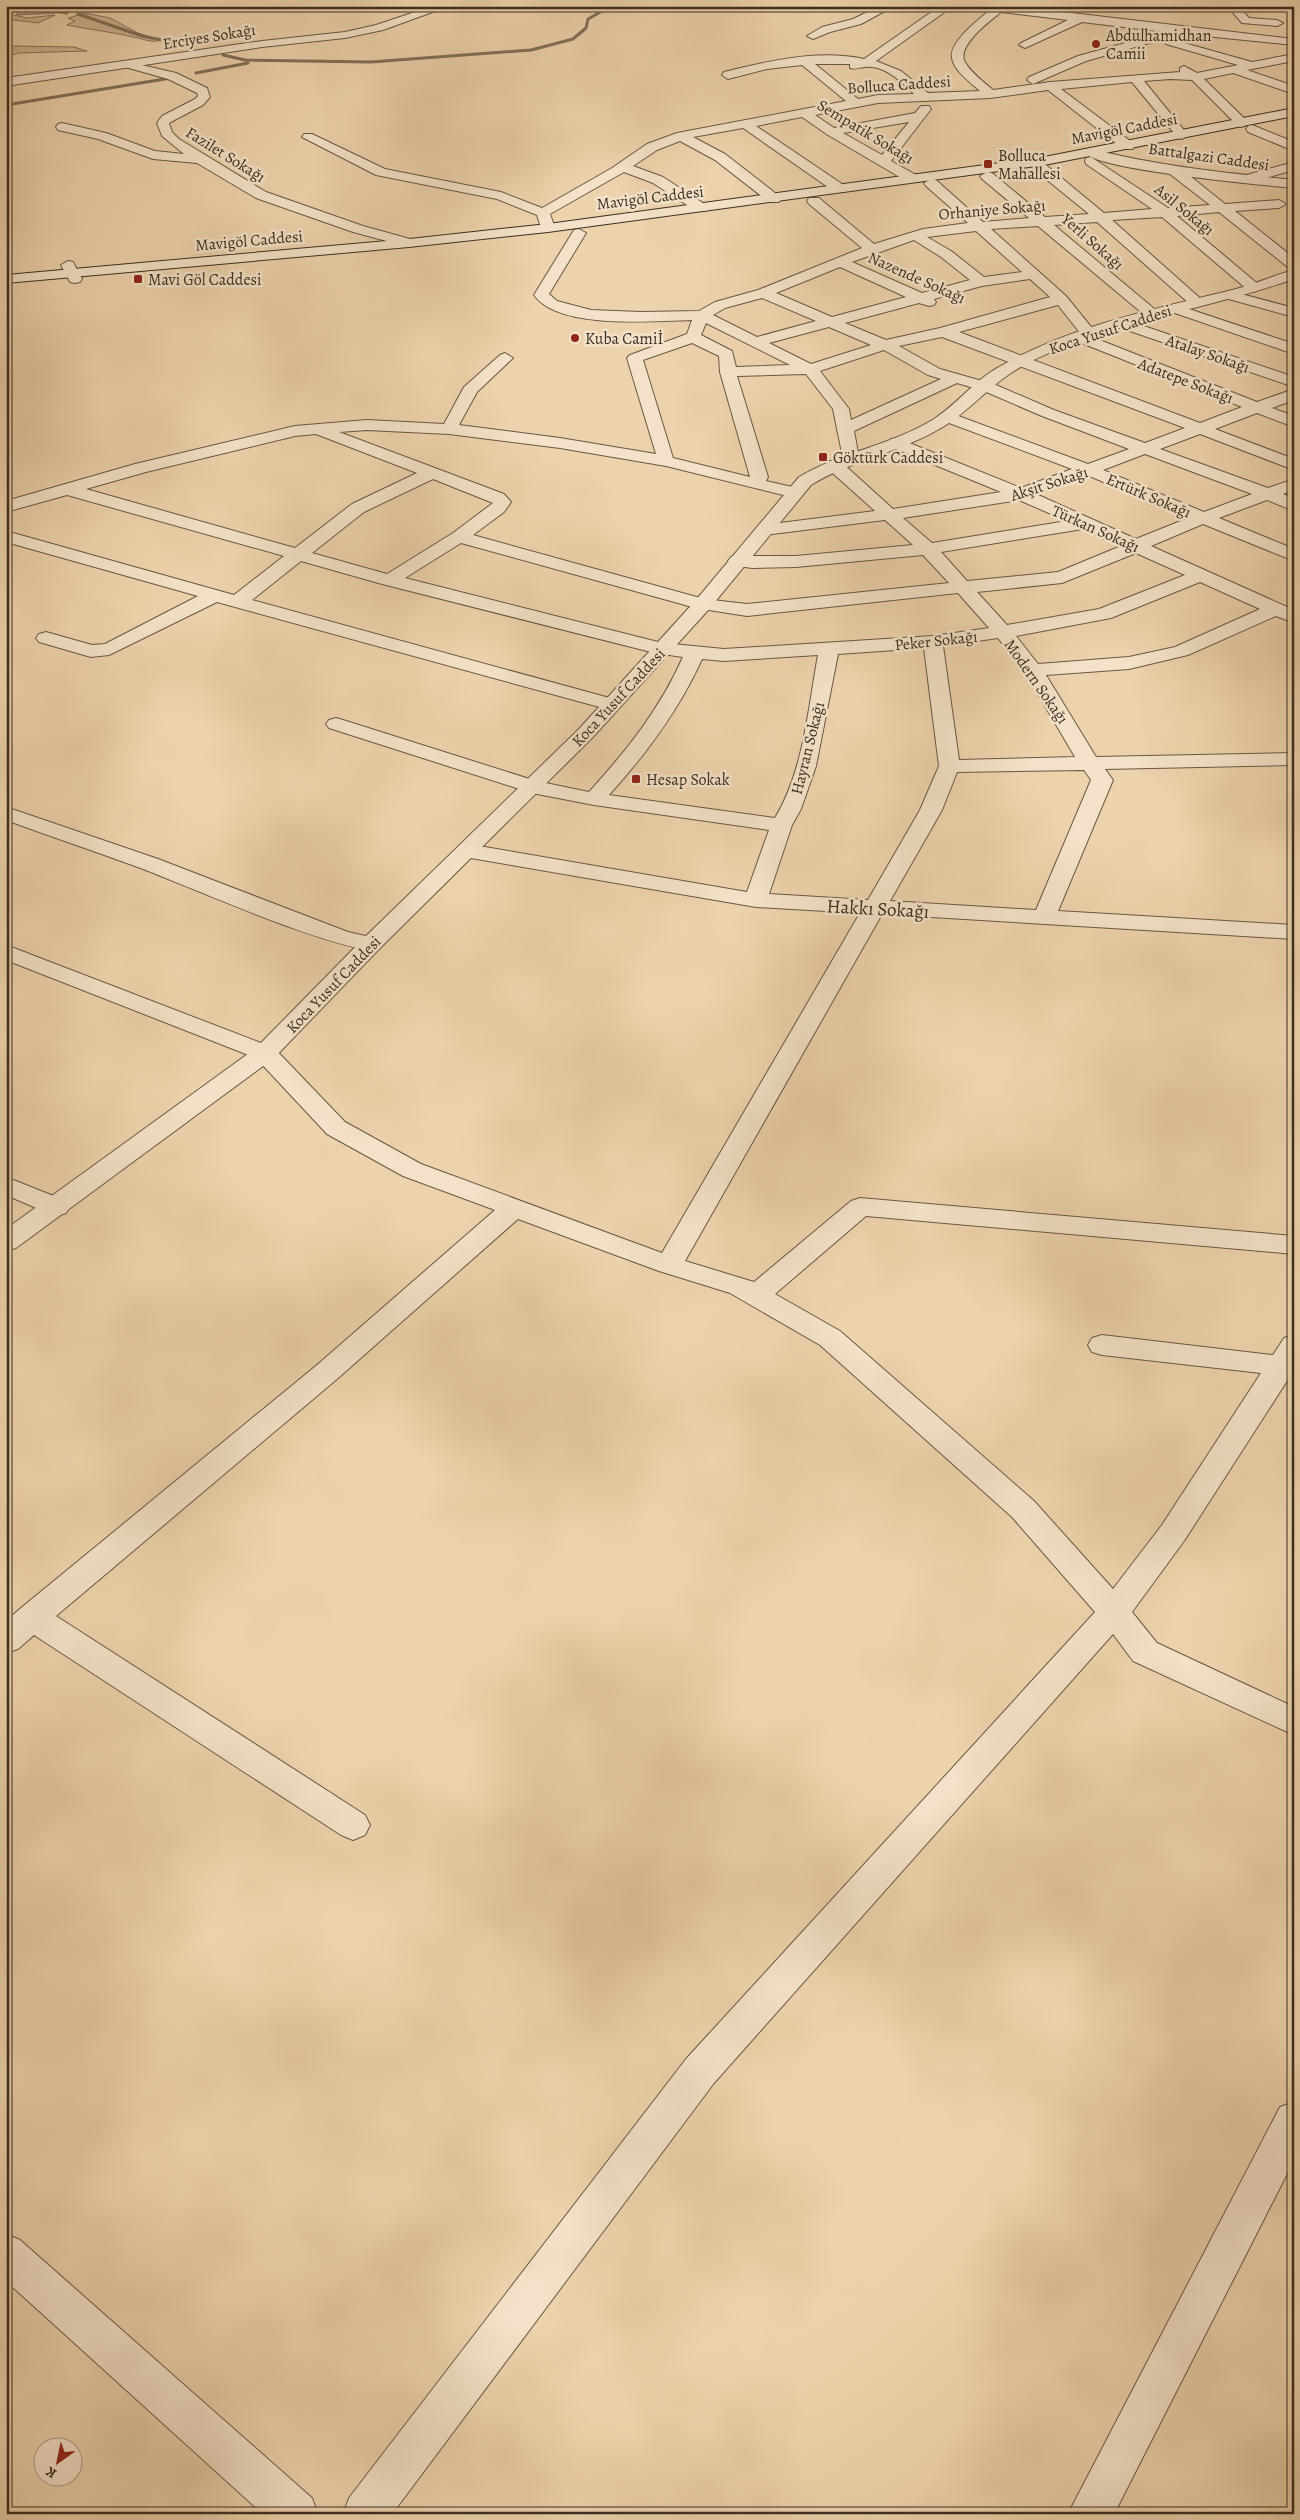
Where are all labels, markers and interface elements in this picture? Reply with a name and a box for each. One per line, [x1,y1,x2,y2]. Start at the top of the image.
street label: Erciyes Sokağı [161,19,257,55]
place label: Abdulhamidhan Camii [1105,25,1212,65]
marker: Abdulhamidhan Camii [1090,38,1102,50]
street label: Bolluca Caddesi [847,70,952,100]
street label: Sempatik Sokağı [813,94,918,169]
street label: Mavigöl Caddesi [1069,108,1179,150]
street label: Fazilet Sokağı [181,122,270,188]
street label: Battalgazi Caddesi [1147,138,1271,176]
place label: Bolluca Mahallesi [998,145,1061,185]
marker: Bolluca Mahallesi [982,158,994,170]
street label: Asil Sokağı [1149,178,1219,241]
street label: Mavigöl Caddesi [595,180,705,215]
street label: Orhaniye Sokağı [938,194,1047,226]
street label: Yerli Sokağı [1055,208,1128,275]
street label: Mavigöl Caddesi [194,225,304,257]
street label: Nazende Sokağı [864,247,969,309]
place label: Mavi Göl Caddesi [148,269,262,291]
marker: Mavi Göl Caddesi [132,273,144,285]
street label: Koca Yusuf Caddesi [1046,300,1175,360]
place label: Kuba Camiİ [585,328,663,350]
street label: Atalay Sokağı [1162,329,1252,379]
marker: Kuba Camiİ [569,332,581,344]
street label: Adatepe Sokağı [1134,352,1236,409]
place label: Göktürk Caddesi [833,447,943,469]
marker: Göktürk Caddesi [817,451,829,463]
street label: Akşit Sokağı [1007,461,1091,507]
street label: Ertürk Sokağı [1103,468,1194,524]
street label: Türkan Sokağı [1048,500,1143,558]
street label: Peker Sokağı [894,626,979,656]
street label: Modern Sokağı [999,635,1074,728]
street label: Koca Yusuf Caddesi [567,643,670,752]
street label: Hayran Sokağı [786,699,830,797]
place label: Hesap Sokak [646,769,730,791]
marker: Hesap Sokak [630,773,642,785]
street label: Hakkı Sokağı [826,893,930,925]
street label: Koca Yusuf Caddesi [281,931,386,1038]
north arrow [32,2438,82,2488]
text: K [41,2462,60,2483]

